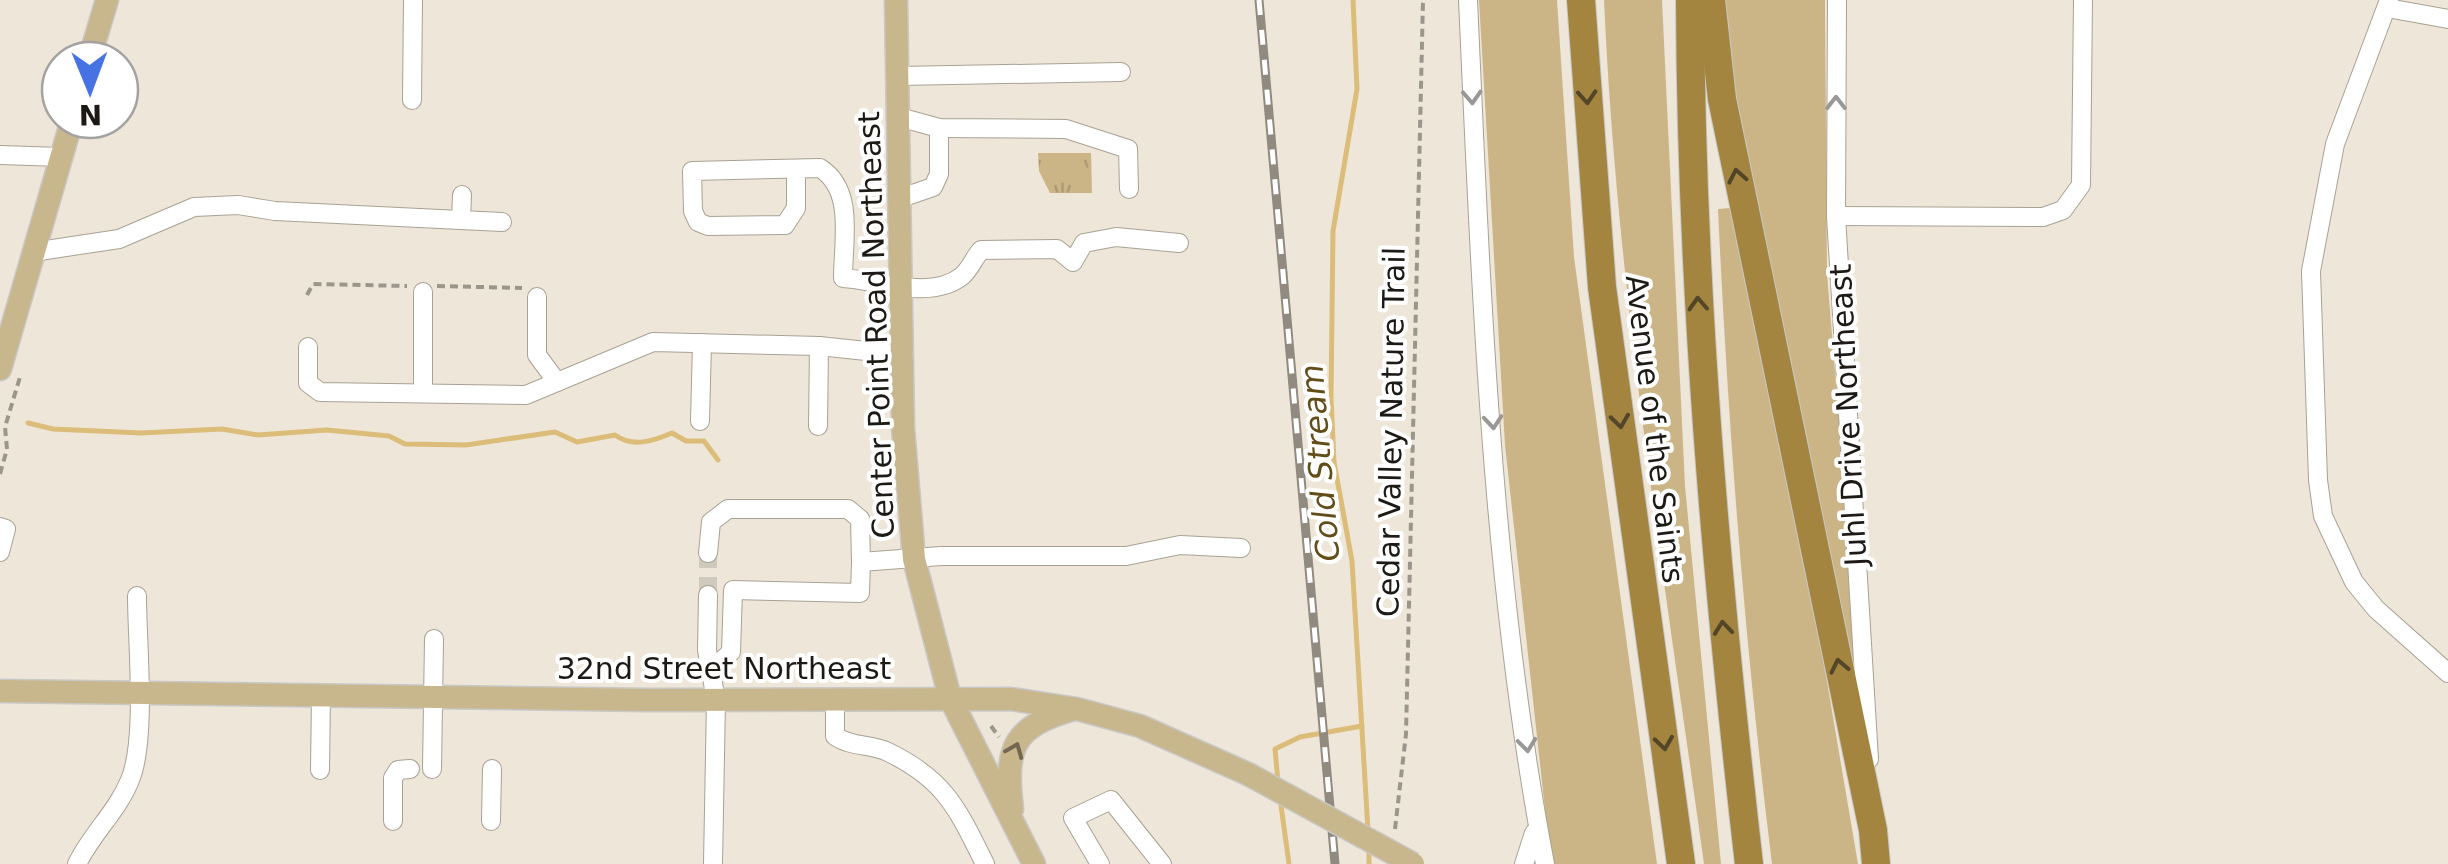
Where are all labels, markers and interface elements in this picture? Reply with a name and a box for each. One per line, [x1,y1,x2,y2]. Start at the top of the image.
north arrow [40,40,140,140]
one-way arrow [1461,90,1482,106]
one-way arrow [1576,90,1597,106]
one-way arrow [1825,95,1847,110]
text: N [78,98,102,131]
street label: Center Point Road Northeast [851,111,901,539]
one-way arrow [1728,168,1749,185]
street label: Cedar Valley Nature Trail [1370,247,1412,617]
street label: Juhl Drive Northeast [1823,263,1873,569]
street label: Avenue of the Saints [1619,273,1691,585]
one-way arrow [1688,295,1709,311]
water label: Cold Stream [1292,363,1348,563]
one-way arrow [1608,412,1629,429]
one-way arrow [1482,414,1504,430]
one-way arrow [1712,620,1734,636]
street label: 32nd Street Northeast [557,651,892,686]
one-way arrow [1829,658,1850,675]
one-way arrow [1653,735,1674,751]
one-way arrow [1515,737,1536,753]
one-way arrow [1003,742,1023,760]

